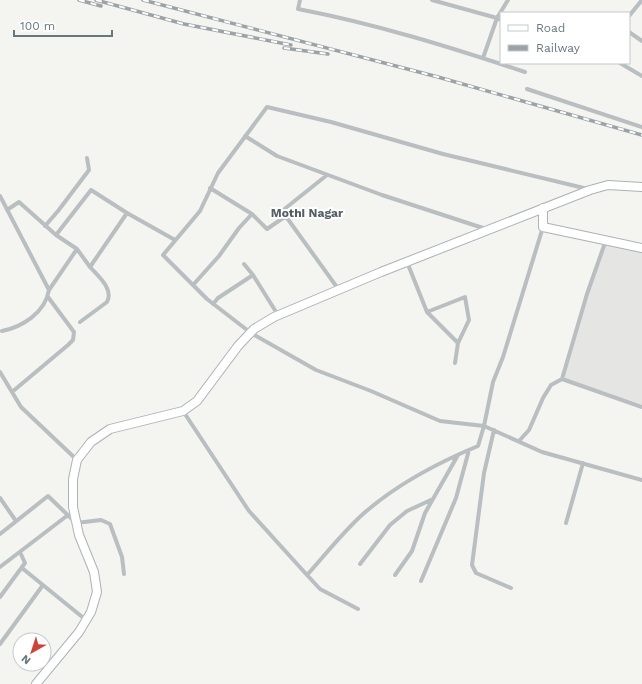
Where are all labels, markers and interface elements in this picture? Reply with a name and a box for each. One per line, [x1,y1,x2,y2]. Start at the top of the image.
scale bar [14,12,112,38]
legend [500,12,630,64]
text: 100 m [20,19,55,33]
text: Road [536,21,565,35]
text: Railway [536,41,581,55]
district label: Mothi Nagar [271,206,344,220]
north arrow [12,632,52,672]
text: N [19,652,33,667]

